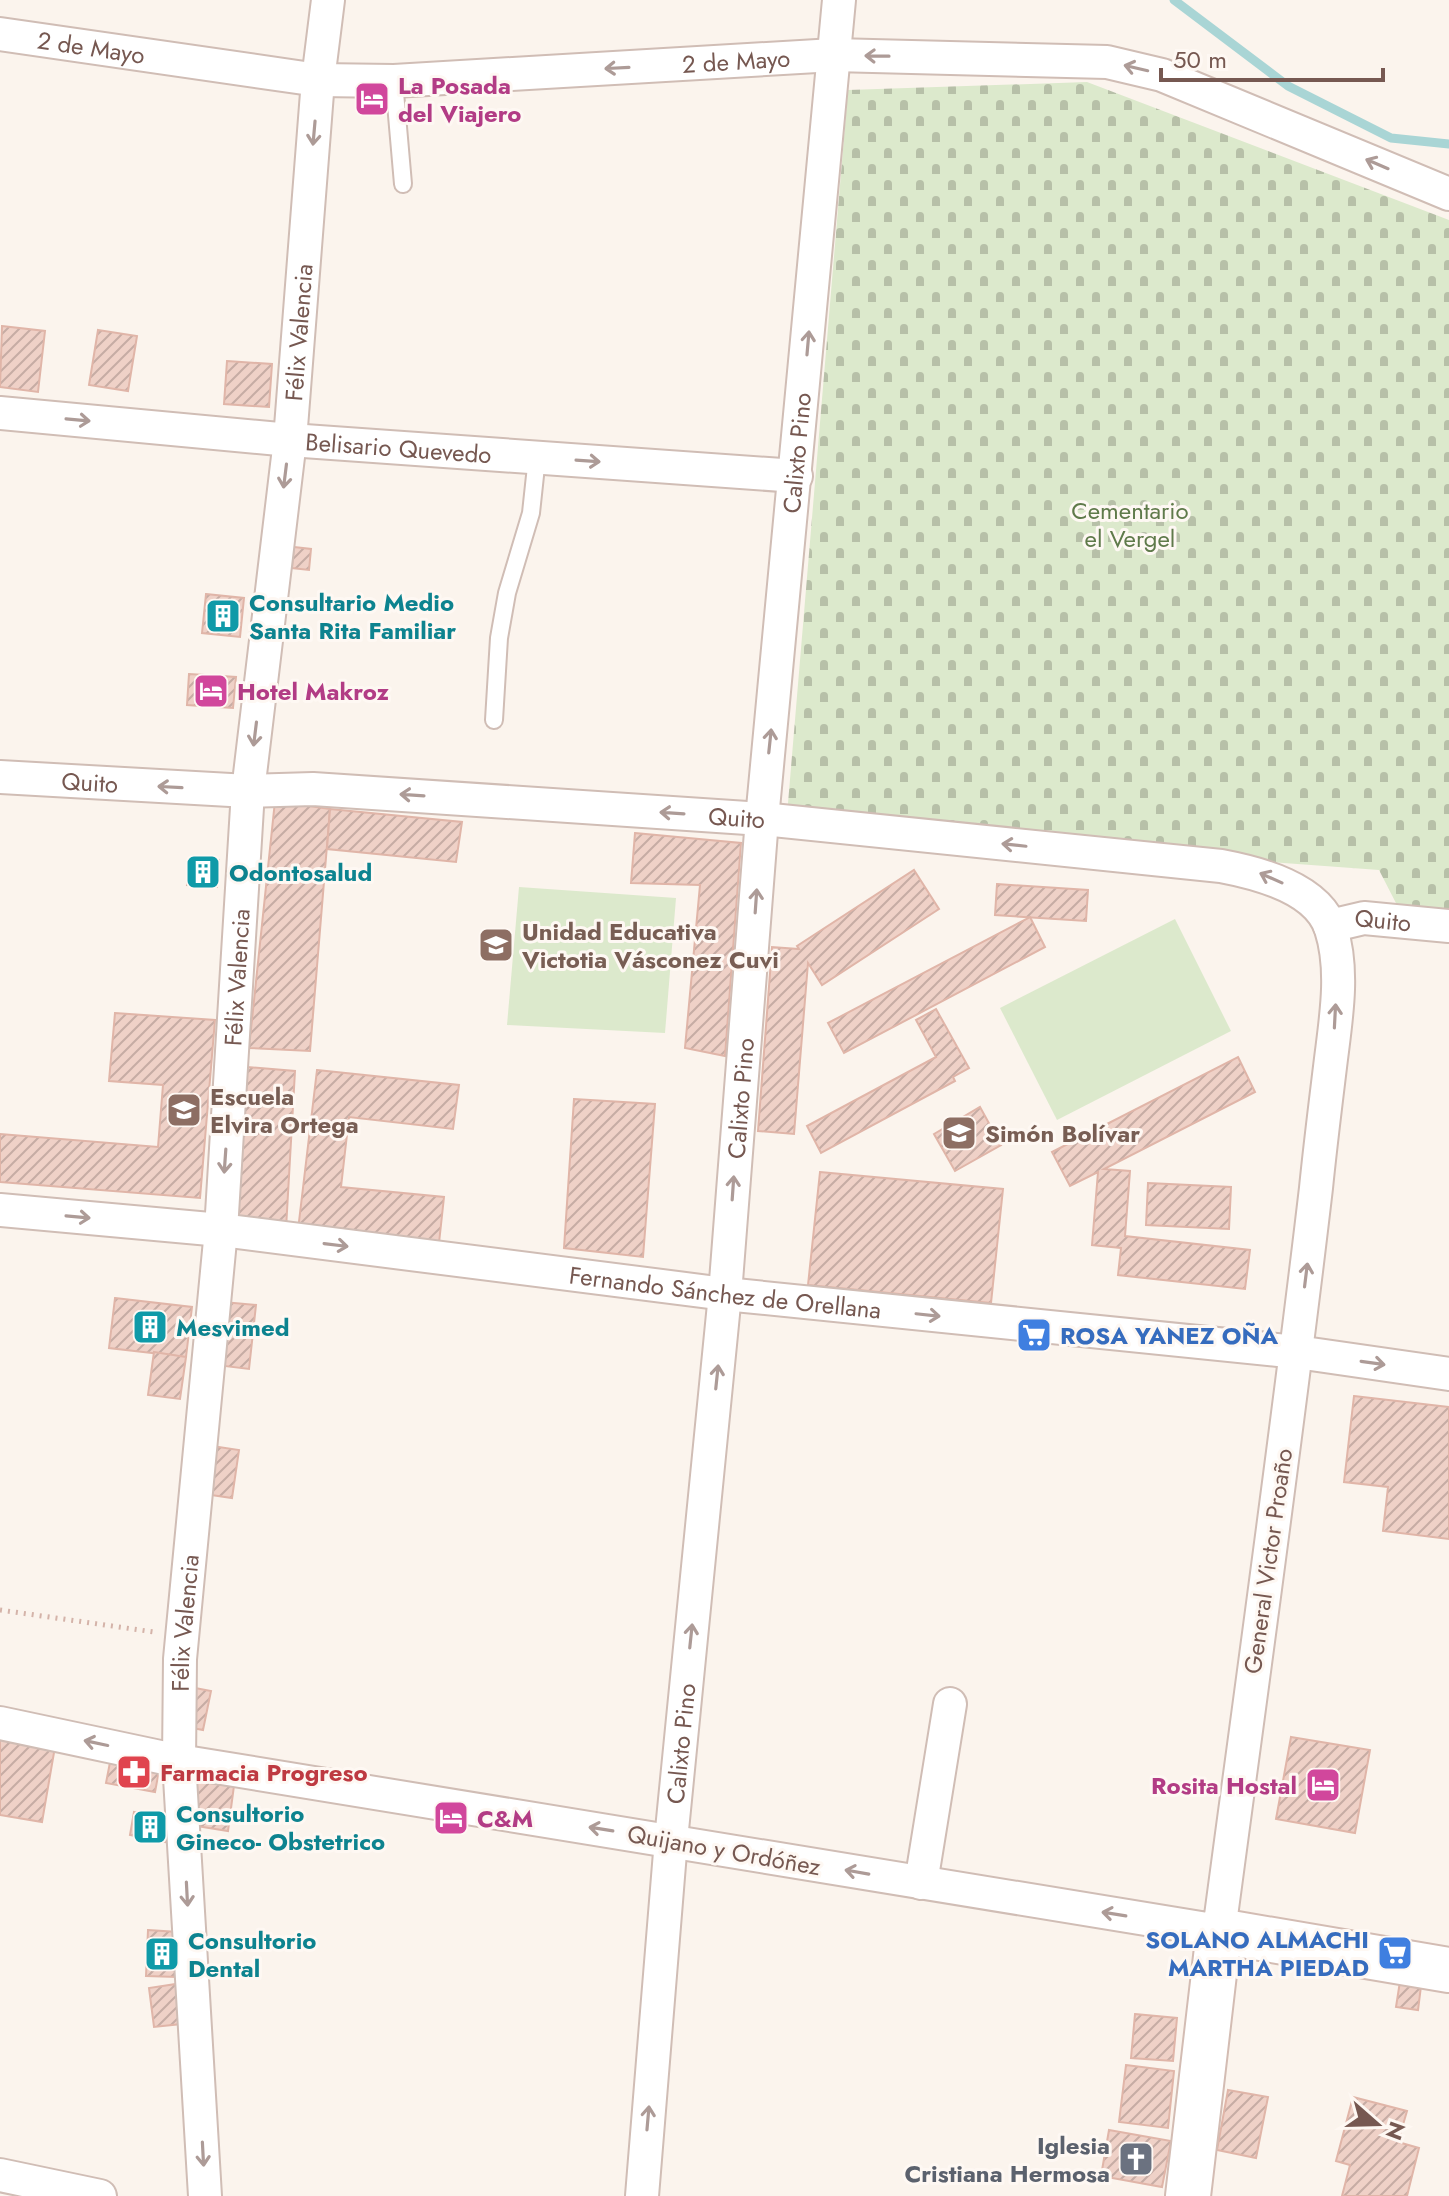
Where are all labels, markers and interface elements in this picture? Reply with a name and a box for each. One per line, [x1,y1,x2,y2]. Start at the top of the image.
street label: 2 de Mayo [35,22,147,72]
scale bar [1161,32,1383,82]
street label: 2 de Mayo [681,40,791,81]
text: 50 m [1173,42,1227,77]
one-way arrow [864,48,891,64]
one-way arrow [1123,60,1149,75]
one-way arrow [604,61,631,76]
place label: La Posada del Viajero [398,68,521,131]
hotel icon: La Posada del Viajero [353,80,391,118]
one-way arrow [306,119,321,146]
one-way arrow [1365,156,1390,171]
street label: Félix Valencia [276,262,321,402]
one-way arrow [801,330,816,357]
street label: Calixto Pino [773,391,820,515]
one-way arrow [64,413,91,428]
street label: Belisario Quevedo [304,424,493,472]
one-way arrow [574,454,601,469]
one-way arrow [278,462,293,489]
park label: Cementario el Vergel [1071,493,1189,556]
place label: Consultario Medio Santa Rita Familiar [249,585,456,648]
building icon: Consultario Medio Santa Rita Familiar [204,597,242,635]
hotel icon: Hotel Makroz [192,672,230,710]
place label: Hotel Makroz [237,674,390,709]
one-way arrow [247,720,262,747]
one-way arrow [762,728,777,755]
street label: Quito [61,763,119,801]
one-way arrow [157,779,184,794]
one-way arrow [399,788,426,803]
street label: Quito [707,798,766,837]
one-way arrow [659,805,686,820]
one-way arrow [1001,837,1028,852]
building icon: Odontosalud [184,853,222,891]
place label: Odontosalud [229,855,372,890]
one-way arrow [1259,870,1284,885]
one-way arrow [748,888,763,915]
street label: Quito [1353,900,1413,940]
street label: Félix Valencia [215,908,258,1047]
place label: Unidad Educativa Victotia Vásconez Cuvi [521,914,779,977]
school or university icon: Unidad Educativa Victotia Vásconez Cuvi [477,926,515,964]
one-way arrow [1328,1003,1343,1030]
street label: Calixto Pino [718,1037,762,1160]
place label: Escuela Elvira Ortega [210,1079,359,1142]
school or university icon: Escuela Elvira Ortega [165,1091,203,1129]
school or university icon: Simón Bolívar [940,1114,978,1152]
place label: Simón Bolívar [985,1116,1140,1151]
one-way arrow [217,1147,232,1174]
one-way arrow [726,1175,741,1202]
one-way arrow [64,1210,91,1225]
one-way arrow [322,1237,349,1252]
street label: Fernando Sánchez de Orellana [567,1257,883,1327]
one-way arrow [1298,1262,1313,1289]
one-way arrow [914,1307,941,1322]
building icon: Mesvimed [131,1308,169,1346]
place label: Mesvimed [176,1310,289,1345]
supermarket icon: ROSA YANEZ OÑA [1015,1316,1053,1354]
place label: ROSA YANEZ OÑA [1060,1318,1279,1353]
one-way arrow [1360,1356,1385,1371]
one-way arrow [709,1364,724,1391]
street label: General Victor Proaño [1235,1446,1301,1676]
street label: Félix Valencia [162,1553,207,1692]
one-way arrow [684,1623,699,1650]
street label: Calixto Pino [657,1682,704,1806]
one-way arrow [84,1735,109,1750]
pharmacy icon: Farmacia Progreso [115,1753,153,1791]
place label: Farmacia Progreso [160,1755,368,1790]
hotel icon: Rosita Hostal [1304,1766,1342,1804]
place label: Rosita Hostal [1151,1768,1297,1803]
place label: Consultorio Gineco- Obstetrico [176,1796,385,1859]
hotel icon: C&M [432,1799,470,1837]
place label: C&M [477,1801,533,1836]
building icon: Consultorio Gineco- Obstetrico [131,1808,169,1846]
street label: Quijano y Ordóñez [625,1816,823,1884]
one-way arrow [589,1821,614,1836]
one-way arrow [845,1864,870,1879]
one-way arrow [180,1880,195,1907]
one-way arrow [1102,1906,1127,1921]
place label: SOLANO ALMACHI MARTHA PIEDAD [1145,1922,1369,1985]
place label: Consultorio Dental [188,1923,316,1986]
supermarket icon: SOLANO ALMACHI MARTHA PIEDAD [1376,1934,1414,1972]
building icon: Consultorio Dental [143,1935,181,1973]
north arrow [1337,2084,1417,2164]
one-way arrow [641,2105,656,2132]
text: N [1378,2117,1414,2145]
place label: Iglesia Cristiana Hermosa [904,2128,1110,2191]
one-way arrow [195,2140,210,2167]
church icon: Iglesia Cristiana Hermosa [1117,2140,1155,2178]

